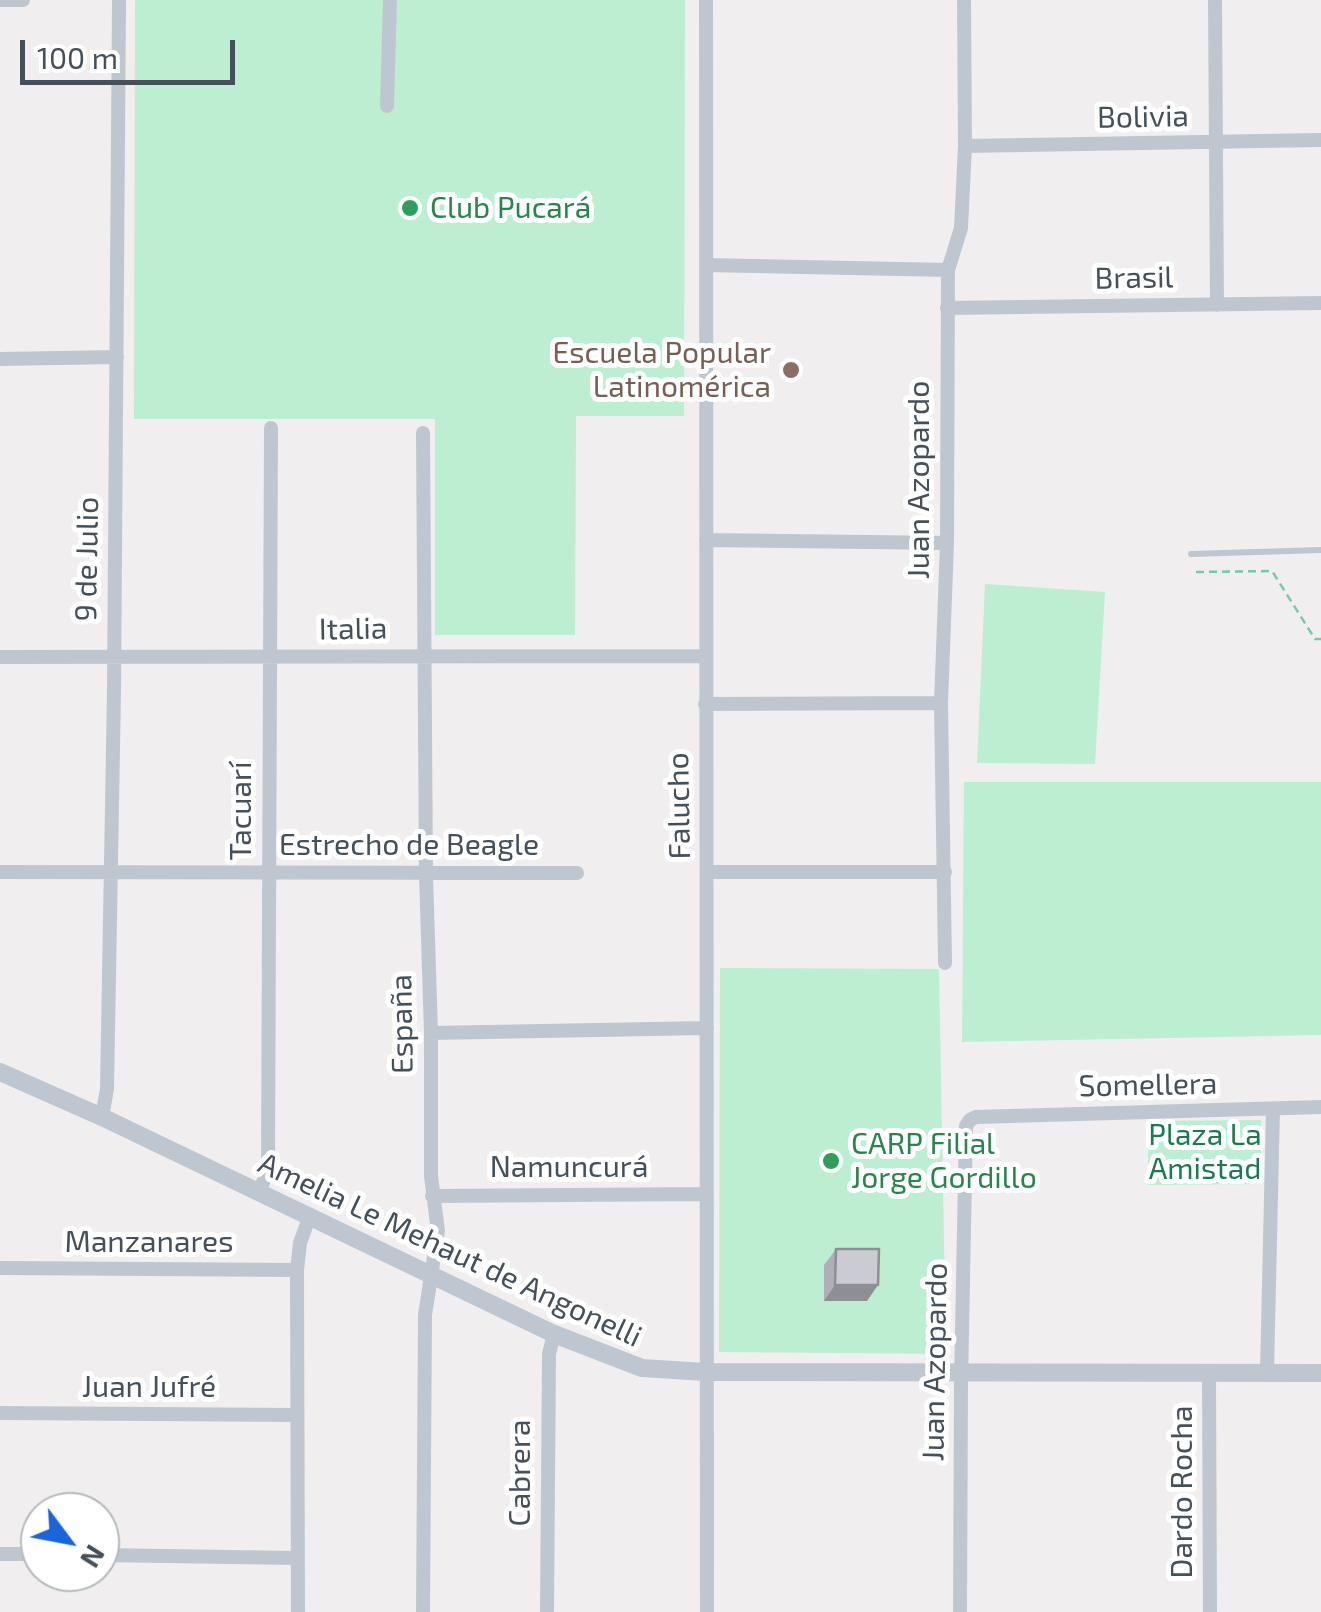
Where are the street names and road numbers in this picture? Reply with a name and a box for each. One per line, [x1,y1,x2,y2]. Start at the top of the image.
street label: Bolivia [1097,98,1189,136]
street label: Brasil [1094,259,1174,297]
street label: Juan Azopardo [901,381,937,579]
street label: 9 de Julio [68,496,106,622]
street label: Italia [318,610,388,648]
street label: Falucho [660,752,698,860]
street label: Tacuarí [223,762,259,860]
street label: Estrecho de Beagle [279,827,539,863]
street label: España [383,974,421,1074]
street label: Somellera [1078,1066,1218,1104]
street label: Amelia Le Mehaut de Angonelli [253,1145,647,1355]
street label: Namuncurá [490,1149,648,1185]
street label: Manzanares [65,1224,233,1260]
street label: Juan Azopardo [915,1262,955,1462]
street label: Juan Jufré [82,1369,216,1405]
street label: Dardo Rocha [1164,1405,1200,1579]
street label: Cabrera [502,1420,538,1526]

